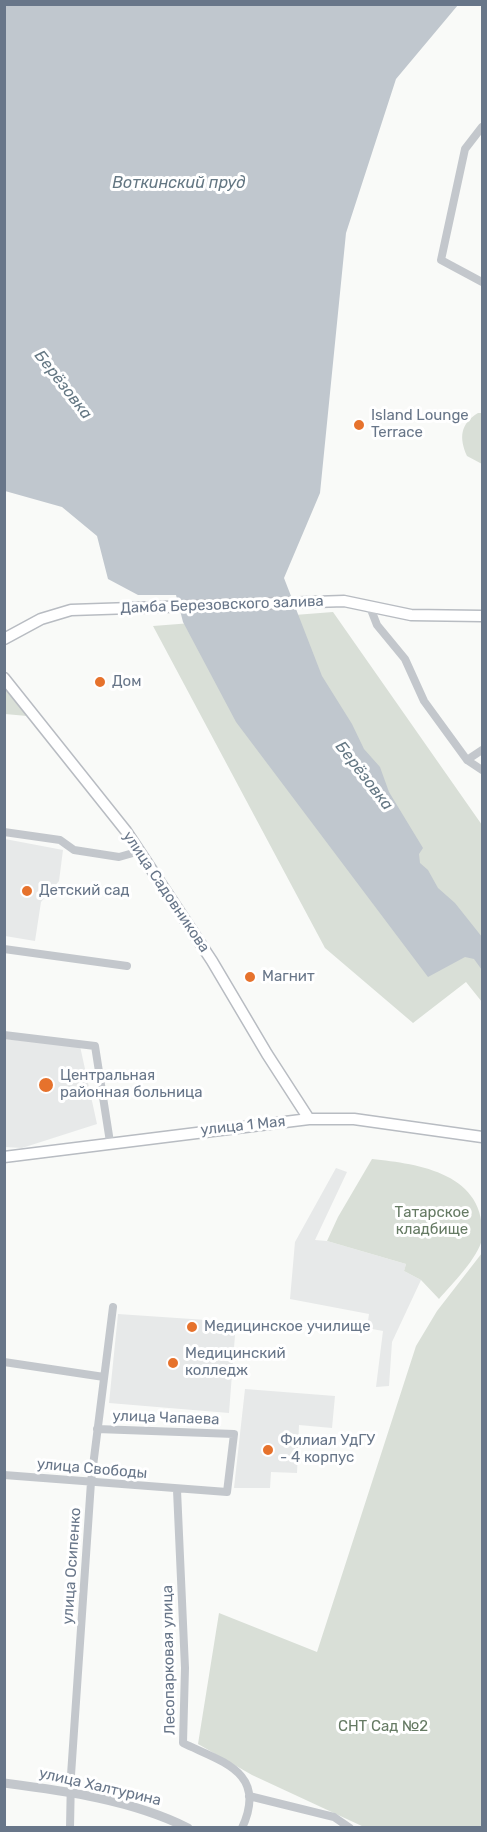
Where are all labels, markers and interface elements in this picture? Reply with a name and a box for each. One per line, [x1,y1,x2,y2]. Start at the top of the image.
water label: Воткинский пруд [112,173,246,193]
water label: Берёзовка [30,347,96,423]
place label: Island Lounge Terrace [371,407,469,442]
marker: Island Lounge Terrace [352,418,366,432]
street label: Дамба Березовского залива [120,592,324,618]
place label: Дом [112,673,141,691]
marker: Дом [93,675,107,689]
water label: Берёзовка [331,738,397,814]
street label: улица Садовникова [119,828,213,956]
place label: Детский сад [39,882,130,900]
marker: Детский сад [20,884,34,898]
place label: Магнит [262,968,315,986]
marker: Магнит [243,970,257,984]
place label: Центральная районная больница [60,1067,203,1102]
marker: Центральная районная больница [37,1076,55,1094]
street label: улица 1 Мая [200,1113,286,1139]
park label: Татарское кладбище [395,1204,469,1239]
place label: Медицинское училище [204,1318,371,1336]
marker: Медицинское училище [185,1320,199,1334]
place label: Медицинский колледж [185,1345,286,1380]
marker: Медицинский колледж [166,1356,180,1370]
street label: улица Чапаева [112,1407,220,1429]
place label: Филиал УдГУ - 4 корпус [280,1432,375,1467]
marker: Филиал УдГУ - 4 корпус [261,1443,275,1457]
street label: улица Свободы [36,1455,148,1483]
street label: улица Осипенко [59,1507,85,1625]
street label: Лесопарковая улица [159,1585,179,1735]
park label: СНТ Сад №2 [338,1718,428,1736]
street label: улица Халтурина [37,1764,163,1810]

